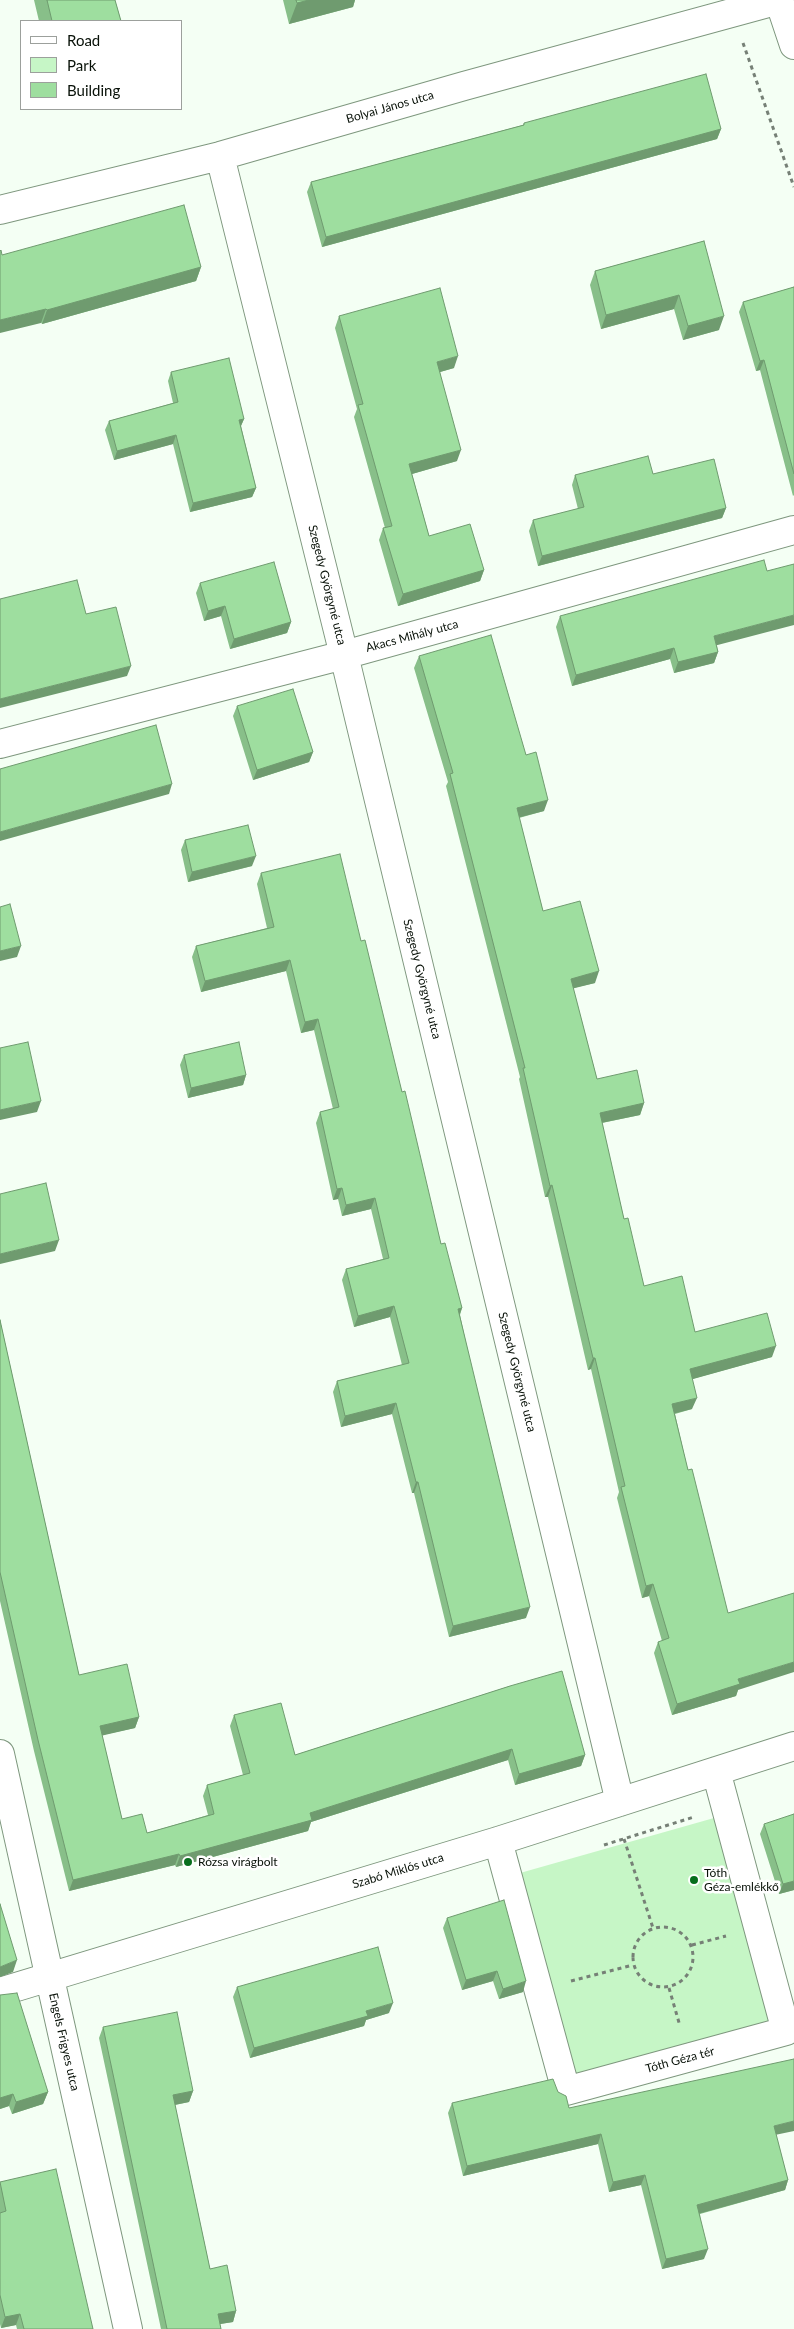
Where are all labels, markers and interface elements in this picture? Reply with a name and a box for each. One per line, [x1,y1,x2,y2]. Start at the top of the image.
legend [20,20,182,110]
text: Road [67,31,100,49]
text: Park [67,56,96,74]
text: Building [67,81,120,99]
street label: Bolyai János utca [345,88,435,126]
street label: Szegedy Györgyné utca [305,523,349,647]
street label: Akacs Mihály utca [364,617,460,655]
street label: Szegedy Györgyné utca [400,917,444,1041]
street label: Szegedy Györgyné utca [495,1310,539,1434]
street label: Szabó Miklós utca [351,1850,445,1892]
place label: Rózsa virágbolt [198,1855,278,1869]
marker: Rózsa virágbolt [182,1856,194,1868]
place label: Tóth Géza-emlékkő [704,1866,779,1894]
marker: Tóth Géza-emlékkő [688,1874,700,1886]
street label: Engels Frigyes utca [46,1992,82,2092]
street label: Tóth Géza tér [644,2044,716,2076]

